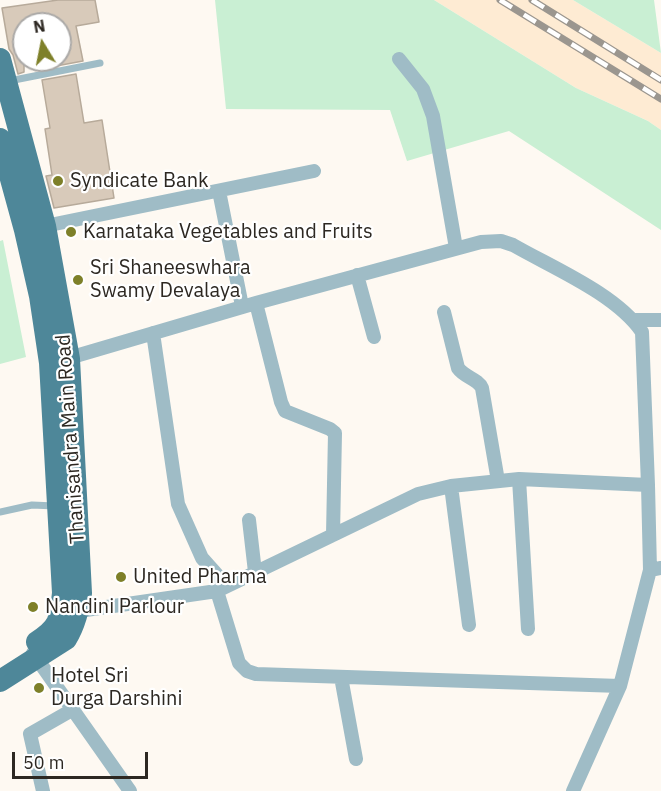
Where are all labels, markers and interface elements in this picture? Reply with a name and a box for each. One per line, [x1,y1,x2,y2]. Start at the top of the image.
north arrow [12,12,72,72]
text: N [32,15,47,37]
place label: Syndicate Bank [70,169,209,193]
marker: Syndicate Bank [51,174,65,188]
place label: Karnataka Vegetables and Fruits [83,220,373,244]
marker: Karnataka Vegetables and Fruits [64,225,78,239]
place label: Sri Shaneeswhara Swamy Devalaya [90,256,251,303]
marker: Sri Shaneeswhara Swamy Devalaya [71,273,85,287]
street label: Thanisandra Main Road [52,333,90,545]
place label: United Pharma [133,565,267,589]
marker: United Pharma [114,570,128,584]
place label: Nandini Parlour [45,595,184,619]
marker: Nandini Parlour [26,600,40,614]
place label: Hotel Sri Durga Darshini [51,664,182,711]
marker: Hotel Sri Durga Darshini [32,681,46,695]
scale bar [15,740,152,778]
text: 50 m [23,751,65,774]

